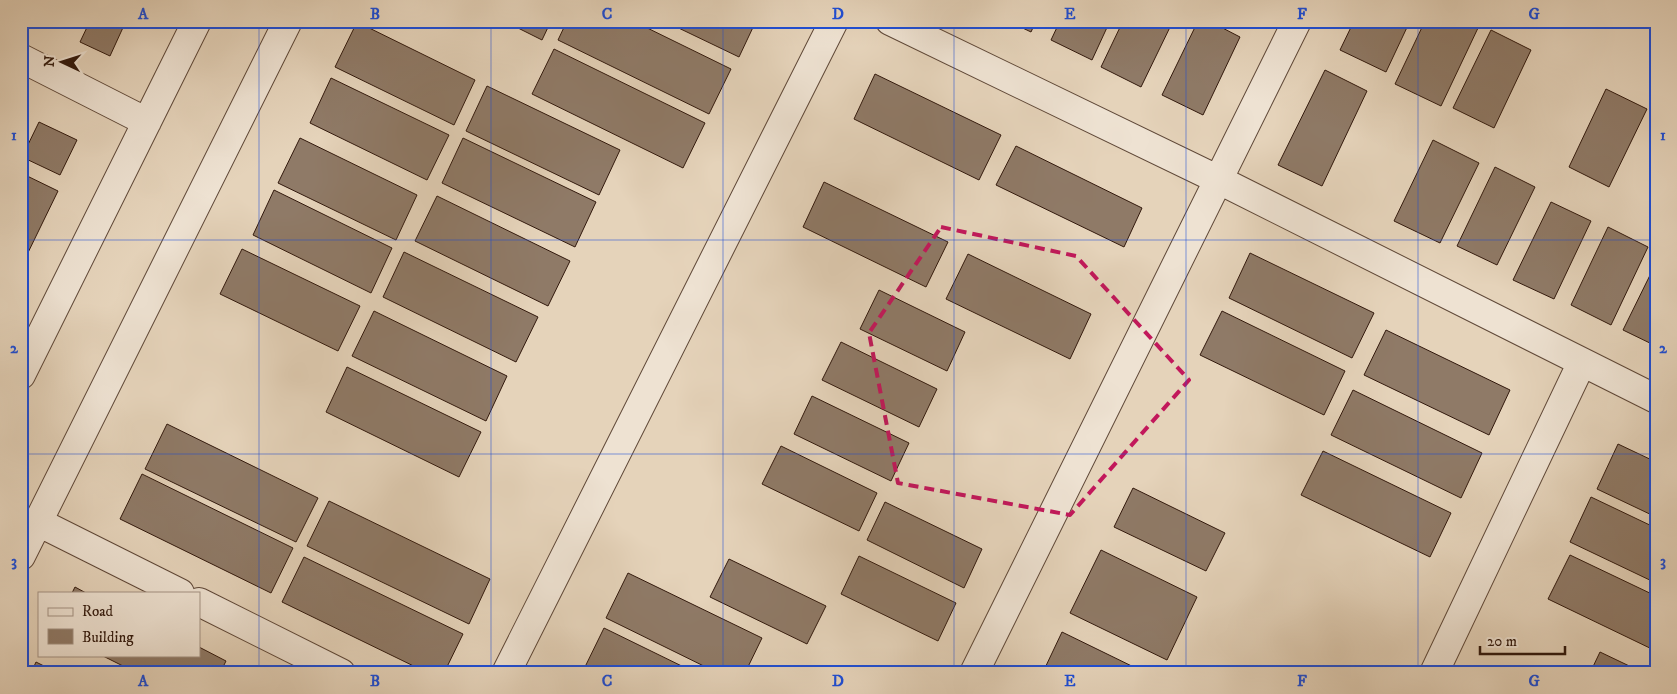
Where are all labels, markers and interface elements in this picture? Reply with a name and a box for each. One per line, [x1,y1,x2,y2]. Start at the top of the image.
text: A [137,4,149,24]
text: B [370,4,380,24]
text: C [602,4,612,24]
text: D [832,4,844,24]
text: E [1064,4,1076,24]
text: F [1297,4,1307,24]
text: G [1528,4,1540,24]
north arrow [38,38,88,88]
text: N [41,54,59,68]
text: 1 [11,125,17,145]
text: 1 [1660,125,1666,145]
text: 2 [10,338,19,358]
text: 2 [1659,338,1668,358]
text: 3 [11,551,17,571]
text: 3 [1660,551,1666,571]
legend [38,592,200,656]
text: Road [82,602,114,621]
scale bar [1480,624,1564,656]
text: Building [82,628,134,647]
text: 20 m [1487,632,1517,651]
text: A [137,671,149,691]
text: B [370,671,380,691]
text: C [602,671,612,691]
text: D [832,671,844,691]
text: E [1064,671,1076,691]
text: F [1297,671,1307,691]
text: G [1528,671,1540,691]

